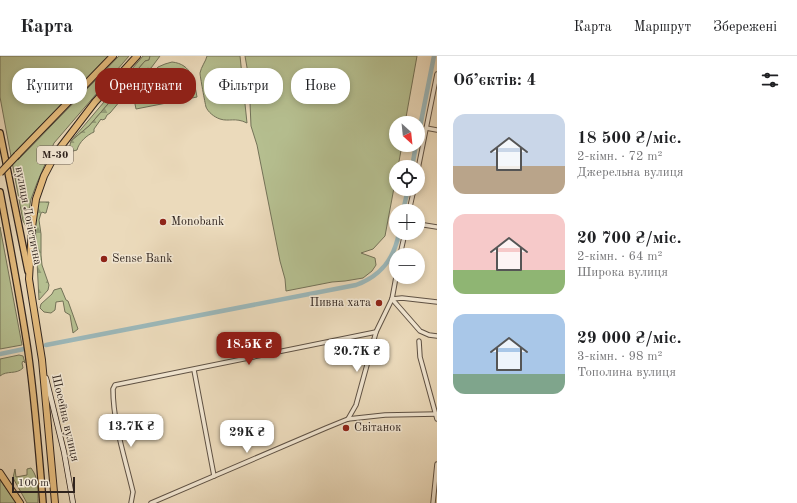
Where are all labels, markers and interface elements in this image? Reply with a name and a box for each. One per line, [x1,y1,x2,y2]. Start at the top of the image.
text: Карта [20,18,73,37]
text: Карта [574,20,612,34]
text: Маршрут [634,20,691,34]
text: Збережені [713,20,777,34]
chip: Купити [12,68,87,104]
chip: Орендувати [95,68,196,104]
chip: Фільтри [204,68,283,104]
chip: Нове [291,68,350,104]
icon: filters [759,69,781,91]
text: Об’єктів: 4 [453,72,536,89]
north arrow [389,116,425,152]
map controls [389,116,425,284]
icon: home [485,130,533,178]
text: 18 500 ₴/міс. [577,130,681,147]
road number: М-30 [37,146,73,164]
text: 2-кімн. · 72 m² [577,150,663,163]
button: locate [389,160,425,196]
street label: вулиця Логістична [13,166,44,266]
text: Джерельна вулиця [577,166,684,179]
button: + [389,204,425,240]
place label: Monobank [171,216,224,228]
marker: Monobank [158,217,168,227]
icon: home [485,230,533,278]
text: 20 700 ₴/міс. [577,230,681,247]
button: − [389,248,425,284]
text: 2-кімн. · 64 m² [577,250,663,263]
place label: Sense Bank [112,253,172,265]
marker: Sense Bank [99,254,109,264]
text: Широка вулиця [577,266,668,279]
place label: Пивна хата [310,297,371,309]
marker: Пивна хата [374,298,384,308]
icon: home [485,330,533,378]
text: 29 000 ₴/міс. [577,330,681,347]
pin: 18.5K ₴ [212,332,286,366]
text: 18.5K ₴ [225,338,273,351]
pin: 20.7K ₴ [320,339,394,373]
text: 20.7K ₴ [333,345,381,358]
text: 3-кімн. · 98 m² [577,350,663,363]
text: Тополина вулиця [577,366,676,379]
street label: Шосейна вулиця [49,373,81,463]
pin: 13.7K ₴ [94,414,168,448]
text: 13.7K ₴ [107,420,155,433]
pin: 29K ₴ [219,420,275,454]
place label: Світанок [354,421,401,434]
marker: Світанок [341,423,351,433]
text: 29K ₴ [229,426,265,439]
scale bar [12,475,75,494]
text: 100 m [18,478,49,489]

